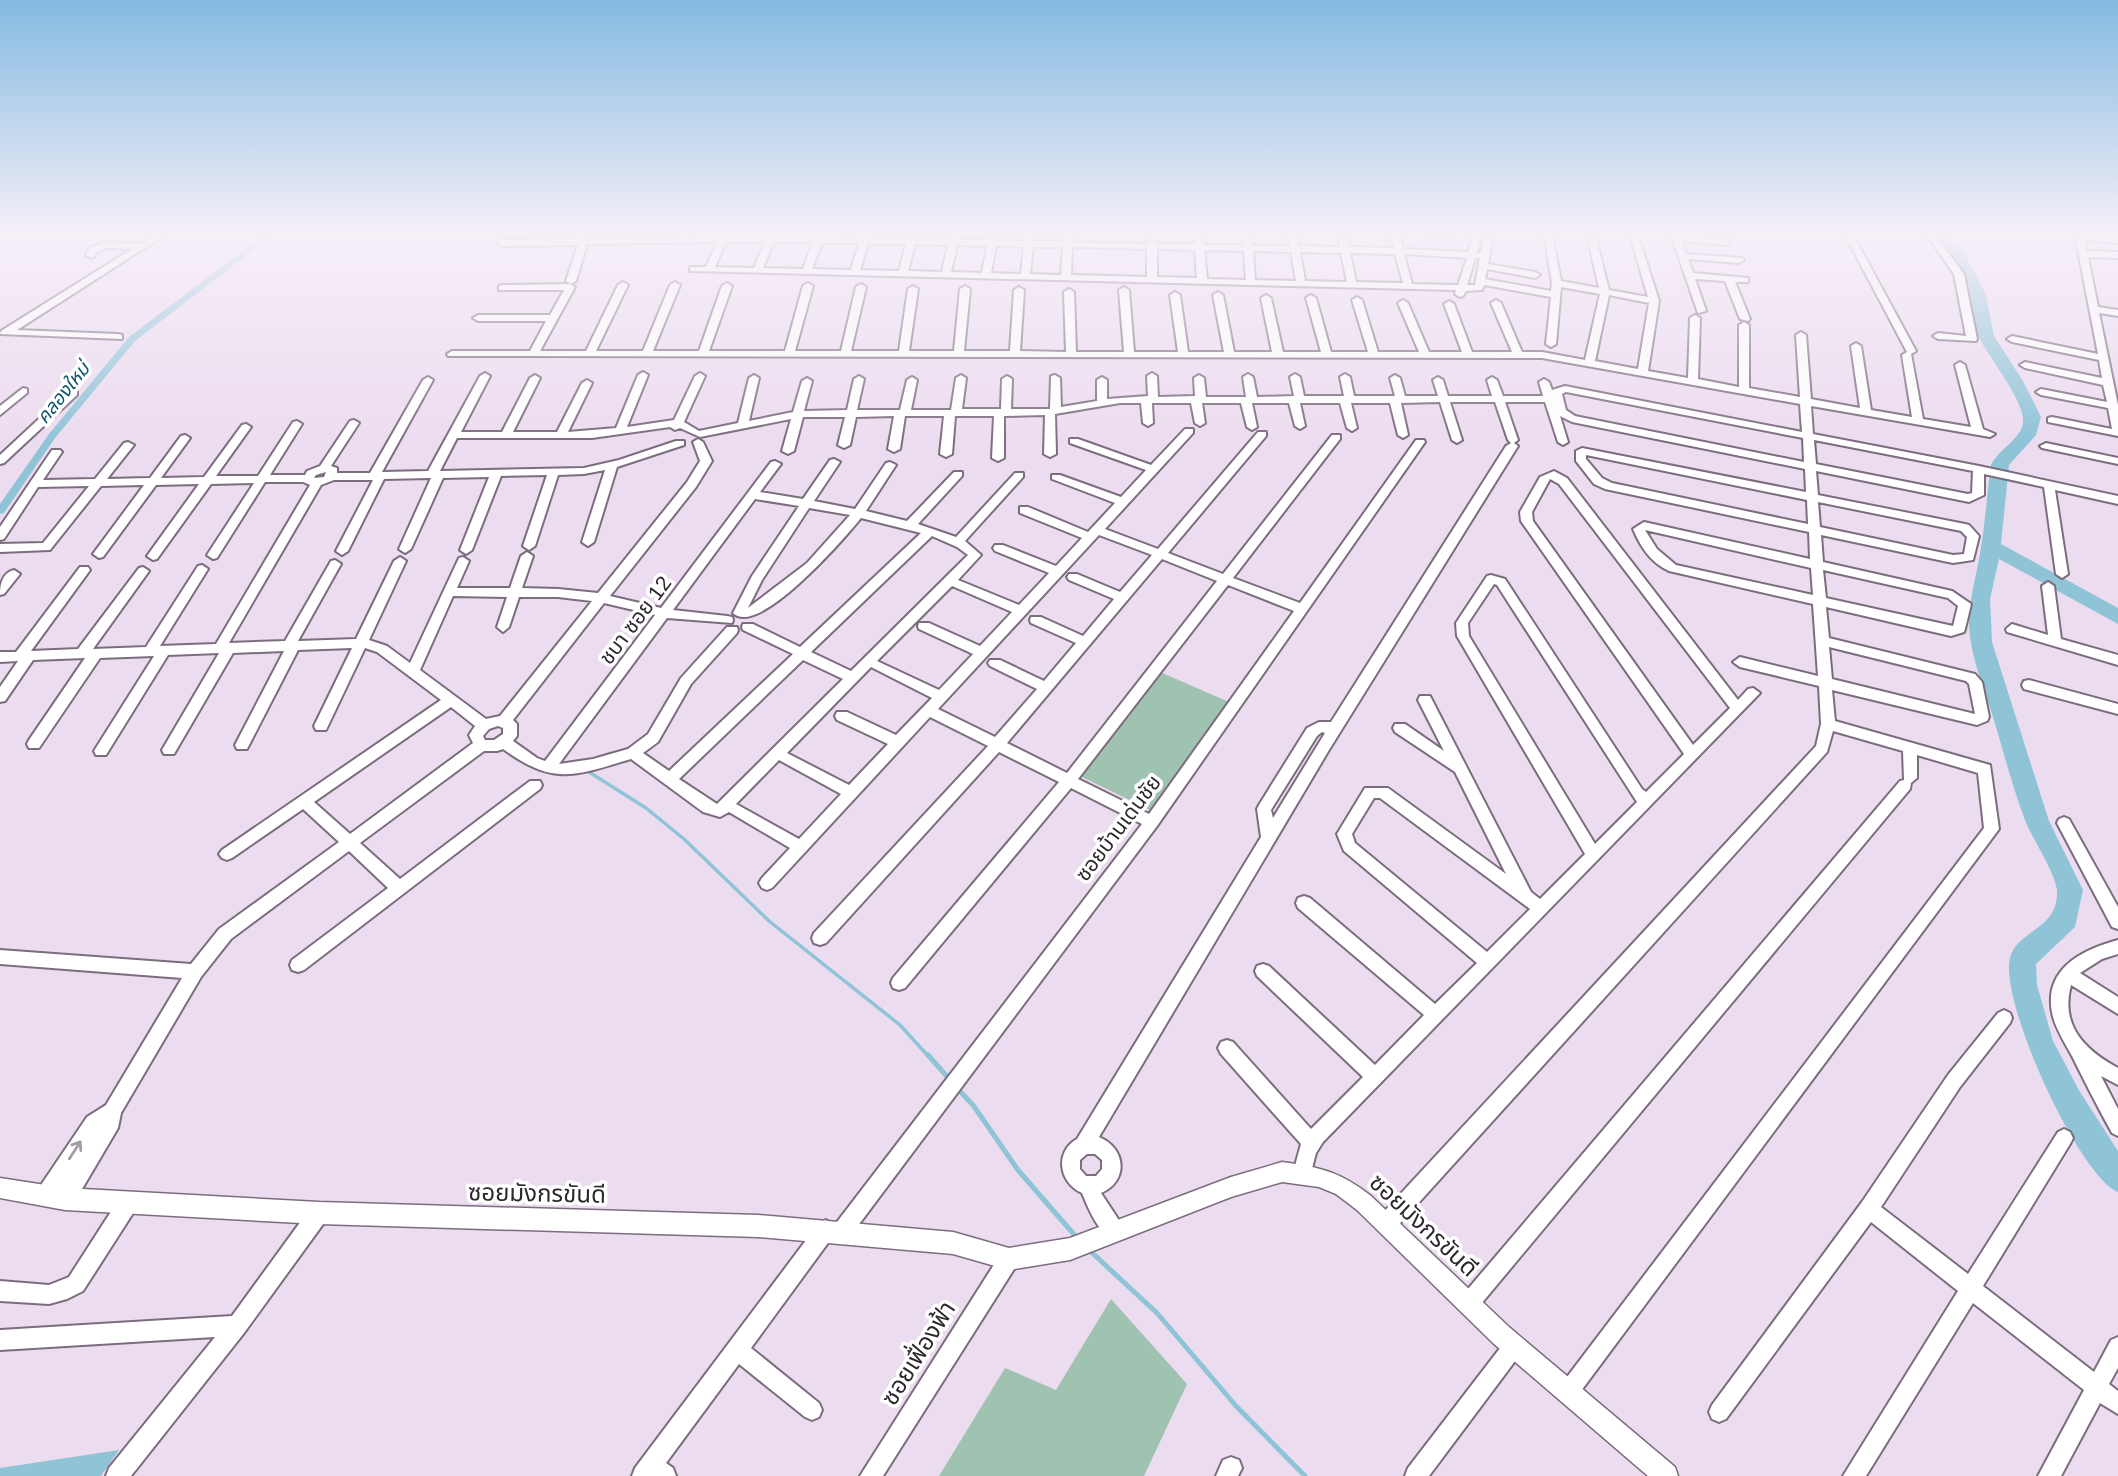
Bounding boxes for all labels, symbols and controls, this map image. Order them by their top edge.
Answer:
water label: คลองใหม่ [32,356,96,428]
street label: ชบา ซอย 12 [595,572,675,668]
street label: ซอยบ้านเด่นชัย [1071,771,1165,885]
one-way arrow [68,1141,83,1160]
street label: ซอยมังกรขันดี [1364,1168,1484,1282]
street label: ซอยมังกรขันดี [468,1178,606,1208]
street label: ซอยเฟื่องฟ้า [873,1295,960,1410]

